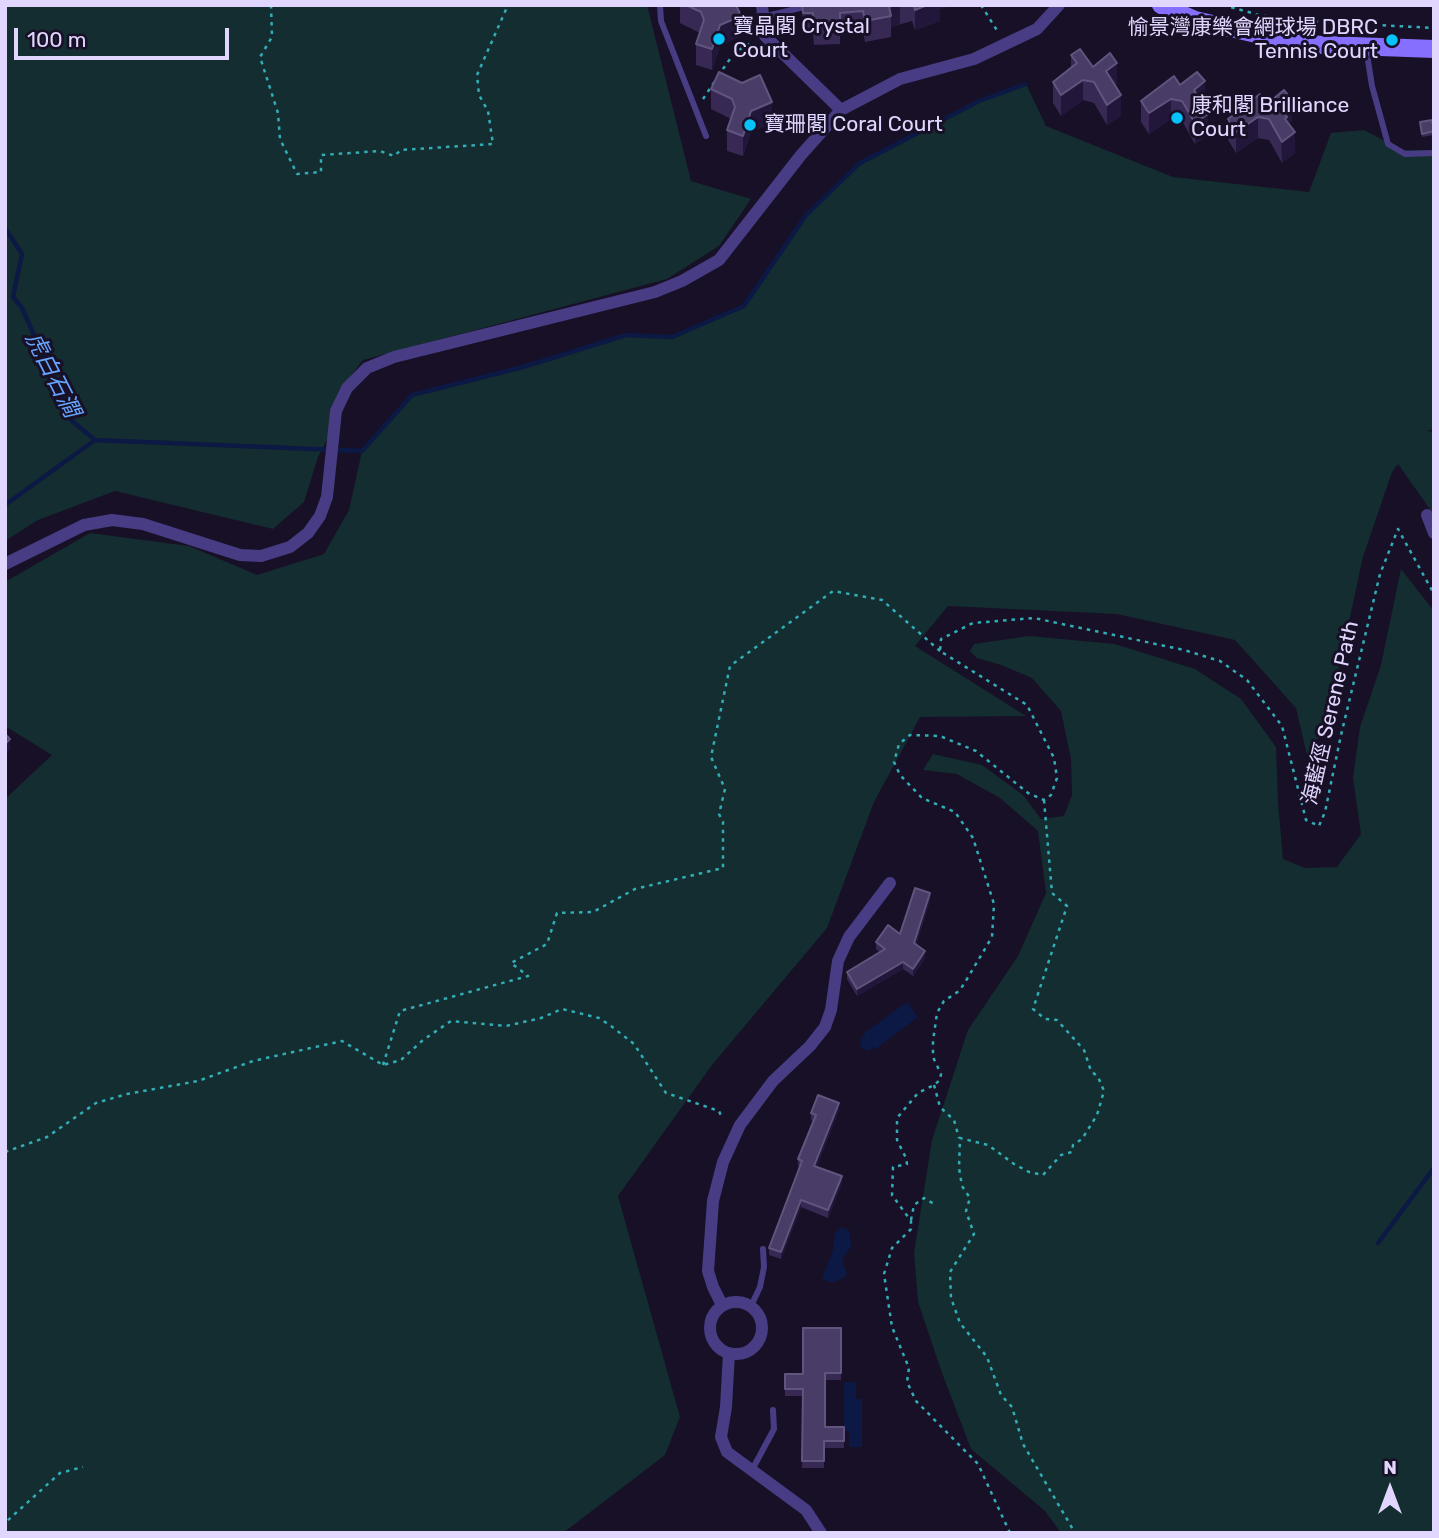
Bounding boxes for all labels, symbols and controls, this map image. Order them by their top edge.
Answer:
scale bar [18,14,233,58]
place label: 寶晶閣 Crystal Court [733,14,870,64]
place label: 愉景灣康樂會網球場 DBRC Tennis Court [1128,15,1378,65]
text: 100 m [27,27,86,52]
marker: 寶晶閣 Crystal Court [711,31,727,47]
marker: 愉景灣康樂會網球場 DBRC Tennis Court [1384,32,1400,48]
place label: 康和閣 Brilliance Court [1191,93,1349,143]
marker: 康和閣 Brilliance Court [1169,110,1185,126]
place label: 寶珊閣 Coral Court [764,112,943,138]
marker: 寶珊閣 Coral Court [742,117,758,133]
water label: 虎白石澗 [19,328,85,422]
street label: 海藍徑 Serene Path [1298,619,1364,807]
north arrow [1355,1454,1425,1524]
text: N [1383,1456,1397,1479]

